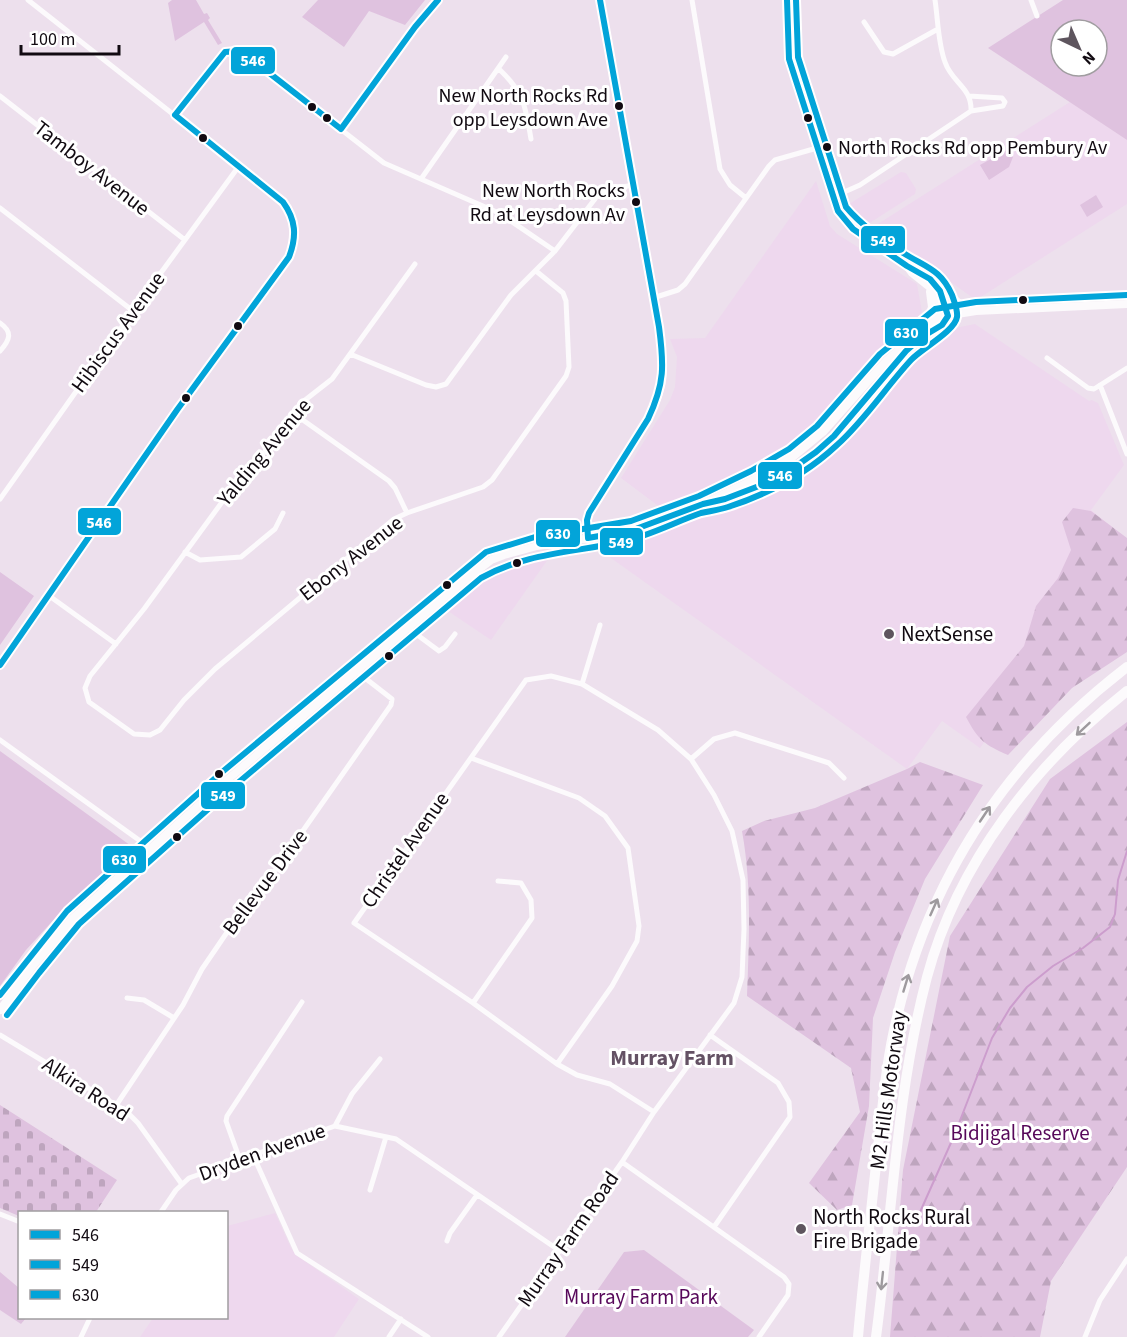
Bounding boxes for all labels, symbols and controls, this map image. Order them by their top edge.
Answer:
scale bar [21,18,118,56]
north arrow [1049,18,1109,78]
text: 100 m [30,27,75,52]
line badge: 546 [230,46,276,75]
text: N [1077,46,1100,70]
text: 546 [240,50,266,72]
place label: New North Rocks Rd opp Leysdown Ave [439,82,608,134]
marker: New North Rocks Rd opp Leysdown Ave [613,100,625,112]
unlabelled marker [306,101,318,113]
unlabelled marker [321,112,333,124]
unlabelled marker [802,112,814,124]
street label: Tamboy Avenue [28,113,156,223]
unlabelled marker [197,132,209,144]
place label: North Rocks Rd opp Pembury Av [838,134,1108,162]
marker: North Rocks Rd opp Pembury Av [821,141,833,153]
place label: New North Rocks Rd at Leysdown Av [470,177,626,229]
marker: New North Rocks Rd at Leysdown Av [630,196,642,208]
line badge: 549 [860,225,906,254]
text: 549 [870,230,896,252]
street label: Hibiscus Avenue [64,265,172,399]
unlabelled marker [1017,294,1029,306]
line badge: 630 [884,318,929,347]
unlabelled marker [232,320,244,332]
text: 630 [893,322,919,344]
unlabelled marker [180,392,192,404]
street label: Yalding Avenue [209,392,318,513]
line badge: 546 [757,461,803,490]
text: 546 [767,465,793,487]
line badge: 546 [77,507,122,536]
street label: Ebony Avenue [293,508,409,608]
text: 546 [86,512,112,534]
line badge: 630 [535,519,581,548]
text: 630 [545,523,571,545]
line badge: 549 [599,527,644,556]
text: 549 [608,532,634,554]
unlabelled marker [511,557,523,569]
unlabelled marker [441,579,453,591]
place label: NextSense [901,619,993,649]
marker: NextSense [882,627,896,641]
unlabelled marker [383,650,395,662]
one-way arrow [1075,722,1090,736]
unlabelled marker [213,768,225,780]
line badge: 549 [200,781,246,810]
text: 549 [210,785,236,807]
street label: Christel Avenue [354,786,456,914]
one-way arrow [980,806,992,823]
street label: Bellevue Drive [215,823,315,941]
unlabelled marker [171,831,183,843]
line badge: 630 [102,845,147,874]
text: 630 [111,849,137,871]
one-way arrow [929,898,940,916]
one-way arrow [901,974,912,993]
street label: M2 Hills Motorway [862,1009,914,1171]
district label: Murray Farm [610,1042,734,1074]
street label: Alkira Road [36,1049,136,1129]
street label: Dryden Avenue [194,1115,330,1189]
park label: Bidjigal Reserve [950,1118,1090,1148]
street label: Murray Farm Road [510,1165,626,1313]
place label: North Rocks Rural Fire Brigade [813,1202,970,1256]
legend [18,1211,228,1319]
marker: North Rocks Rural Fire Brigade [794,1222,808,1236]
text: 546 [72,1223,99,1248]
text: 549 [72,1253,99,1278]
one-way arrow [876,1270,887,1290]
park label: Murray Farm Park [564,1282,718,1312]
text: 630 [72,1283,99,1308]

